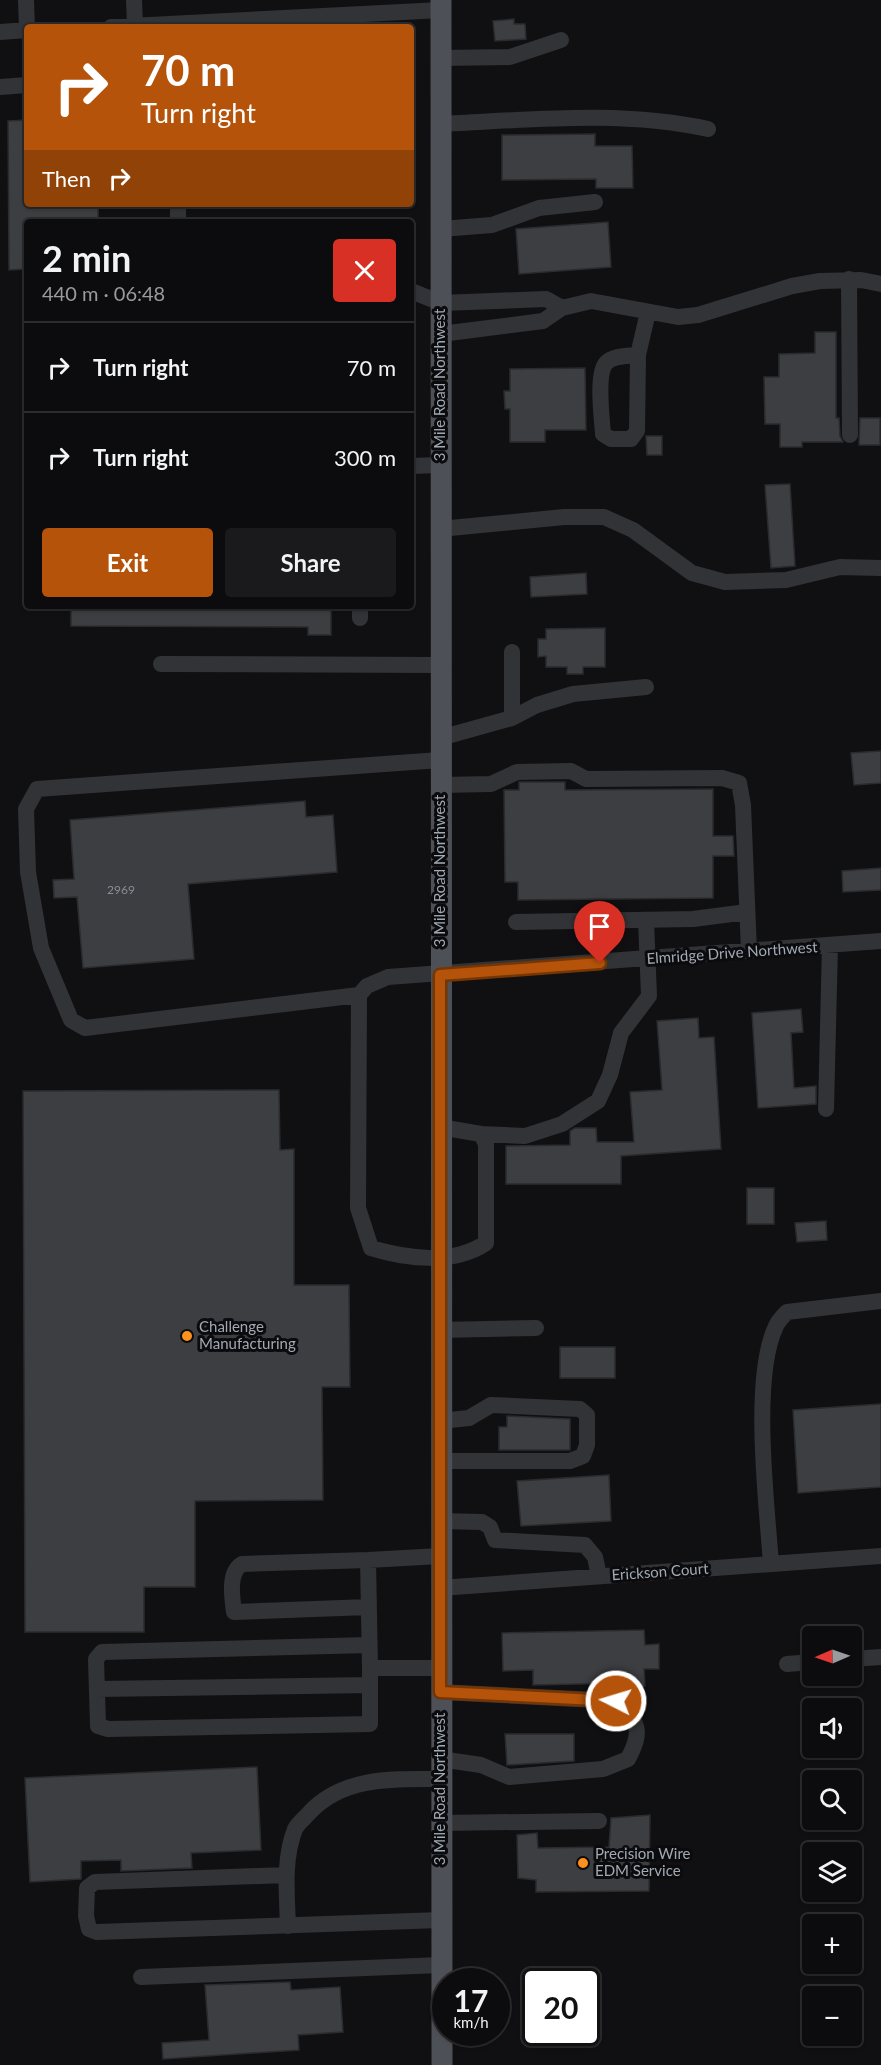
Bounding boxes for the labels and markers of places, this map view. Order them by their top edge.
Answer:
pin [574,901,625,963]
place label: Challenge Manufacturing [199,1317,296,1352]
marker: Challenge Manufacturing [180,1329,194,1343]
place label: Precision Wire EDM Service [595,1844,691,1879]
marker: Precision Wire EDM Service [576,1856,590,1870]

